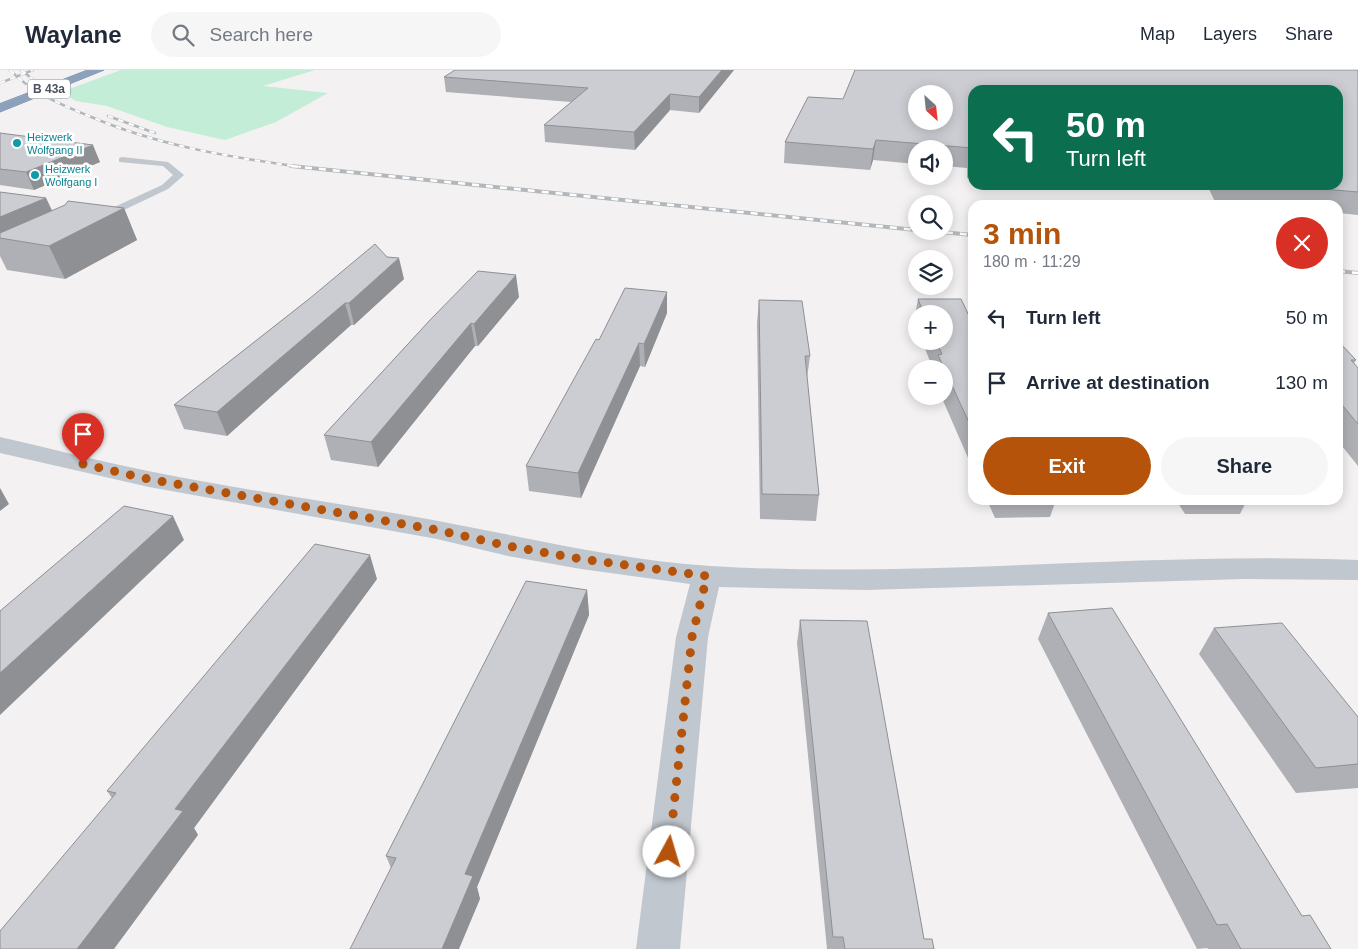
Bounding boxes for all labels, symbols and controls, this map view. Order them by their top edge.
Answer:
search box [151,12,501,57]
text: Waylane [25,21,121,48]
icon: search [169,21,197,49]
text: Search here [209,24,313,45]
text: Map [1140,24,1175,44]
text: Layers [1203,24,1257,44]
text: Share [1285,24,1333,44]
road number: B 43a [28,80,70,98]
north arrow [908,85,952,130]
map controls [908,85,953,405]
icon: left [983,105,1048,170]
text: 50 m [1066,105,1146,144]
place label: Heizwerk Wolfgang II [27,131,82,156]
marker: Heizwerk Wolfgang II [11,137,23,149]
button: sound [908,140,953,185]
text: Turn left [1066,146,1146,171]
place label: Heizwerk Wolfgang I [45,163,97,188]
marker: Heizwerk Wolfgang I [29,169,41,181]
button: search [908,195,953,240]
text: 3 min [983,217,1061,250]
button: close [1276,217,1328,269]
button: layers [908,250,953,295]
text: 180 m · 11:29 [983,253,1081,270]
icon: left [983,304,1011,332]
button: + [908,305,953,350]
text: Turn left [1026,307,1101,328]
text: 50 m [1286,307,1328,328]
button: − [908,360,953,405]
icon: arrive [983,369,1011,397]
text: Arrive at destination [1026,372,1210,393]
text: 130 m [1275,372,1328,393]
pin [62,413,104,464]
icon: arrive [69,420,97,448]
button: Exit [983,437,1151,495]
button: Share [1161,437,1328,495]
position arrow [642,825,694,877]

